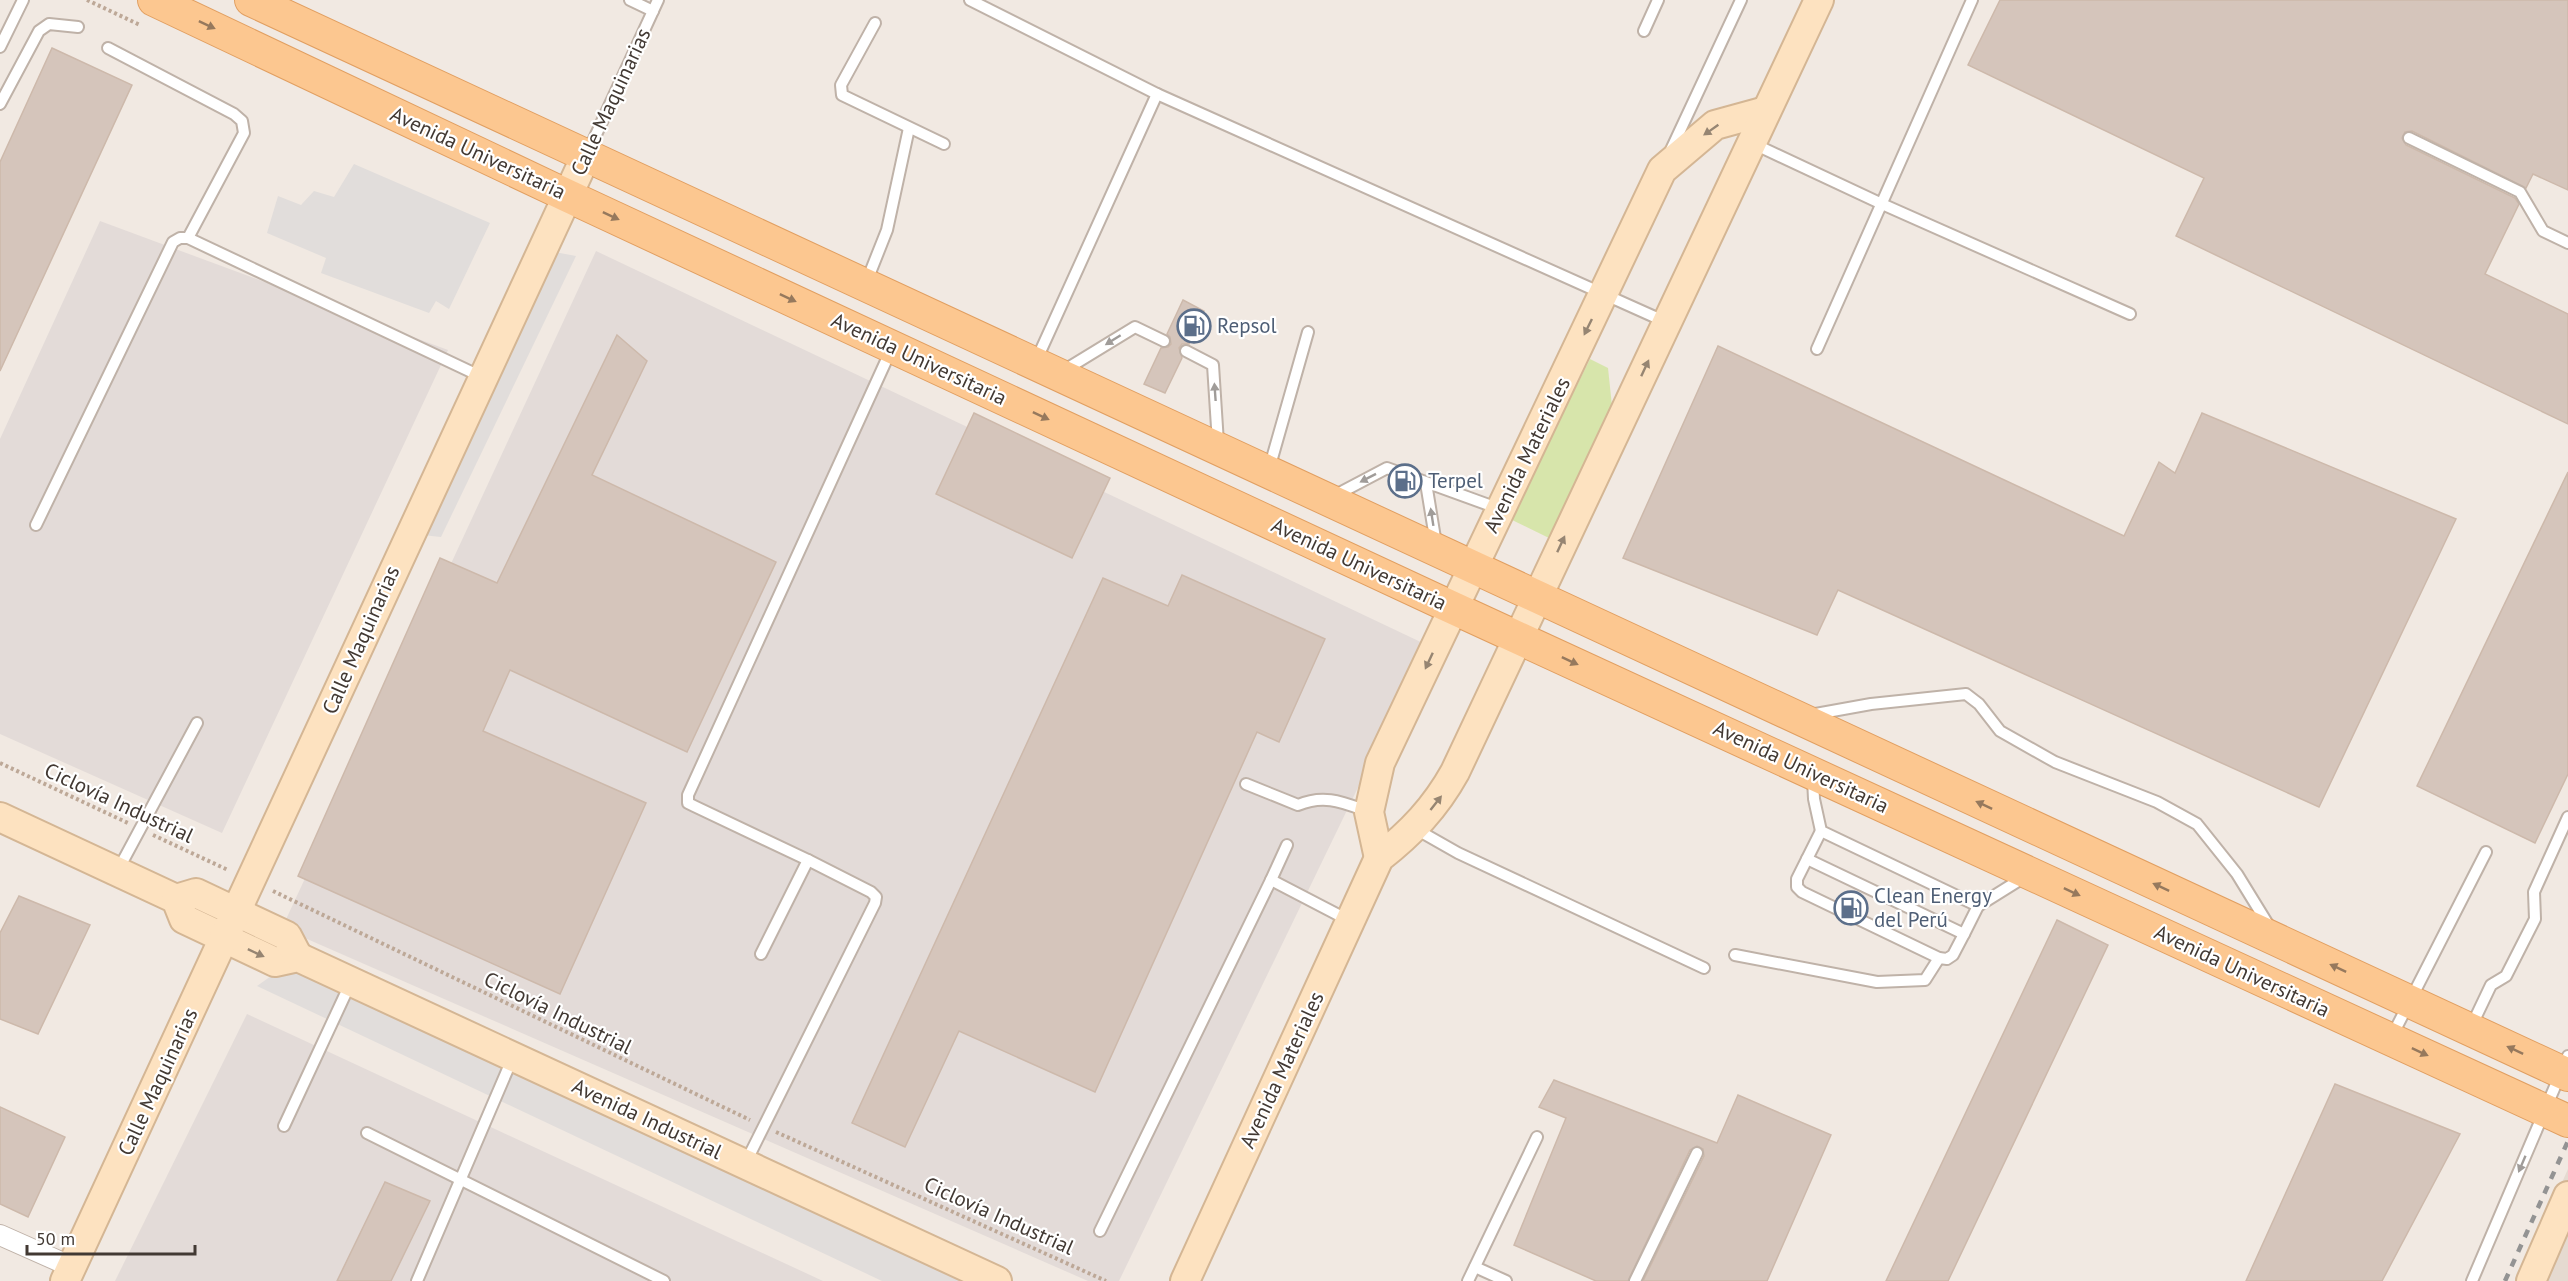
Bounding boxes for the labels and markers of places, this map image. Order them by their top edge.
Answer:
fuel station icon: Repsol [1176,308,1212,344]
place label: Repsol [1217,312,1277,339]
fuel station icon: Terpel [1387,463,1423,499]
place label: Terpel [1428,467,1483,494]
place label: Clean Energy del Perú [1874,882,1992,933]
fuel station icon: Clean Energy del Perú [1833,890,1869,926]

